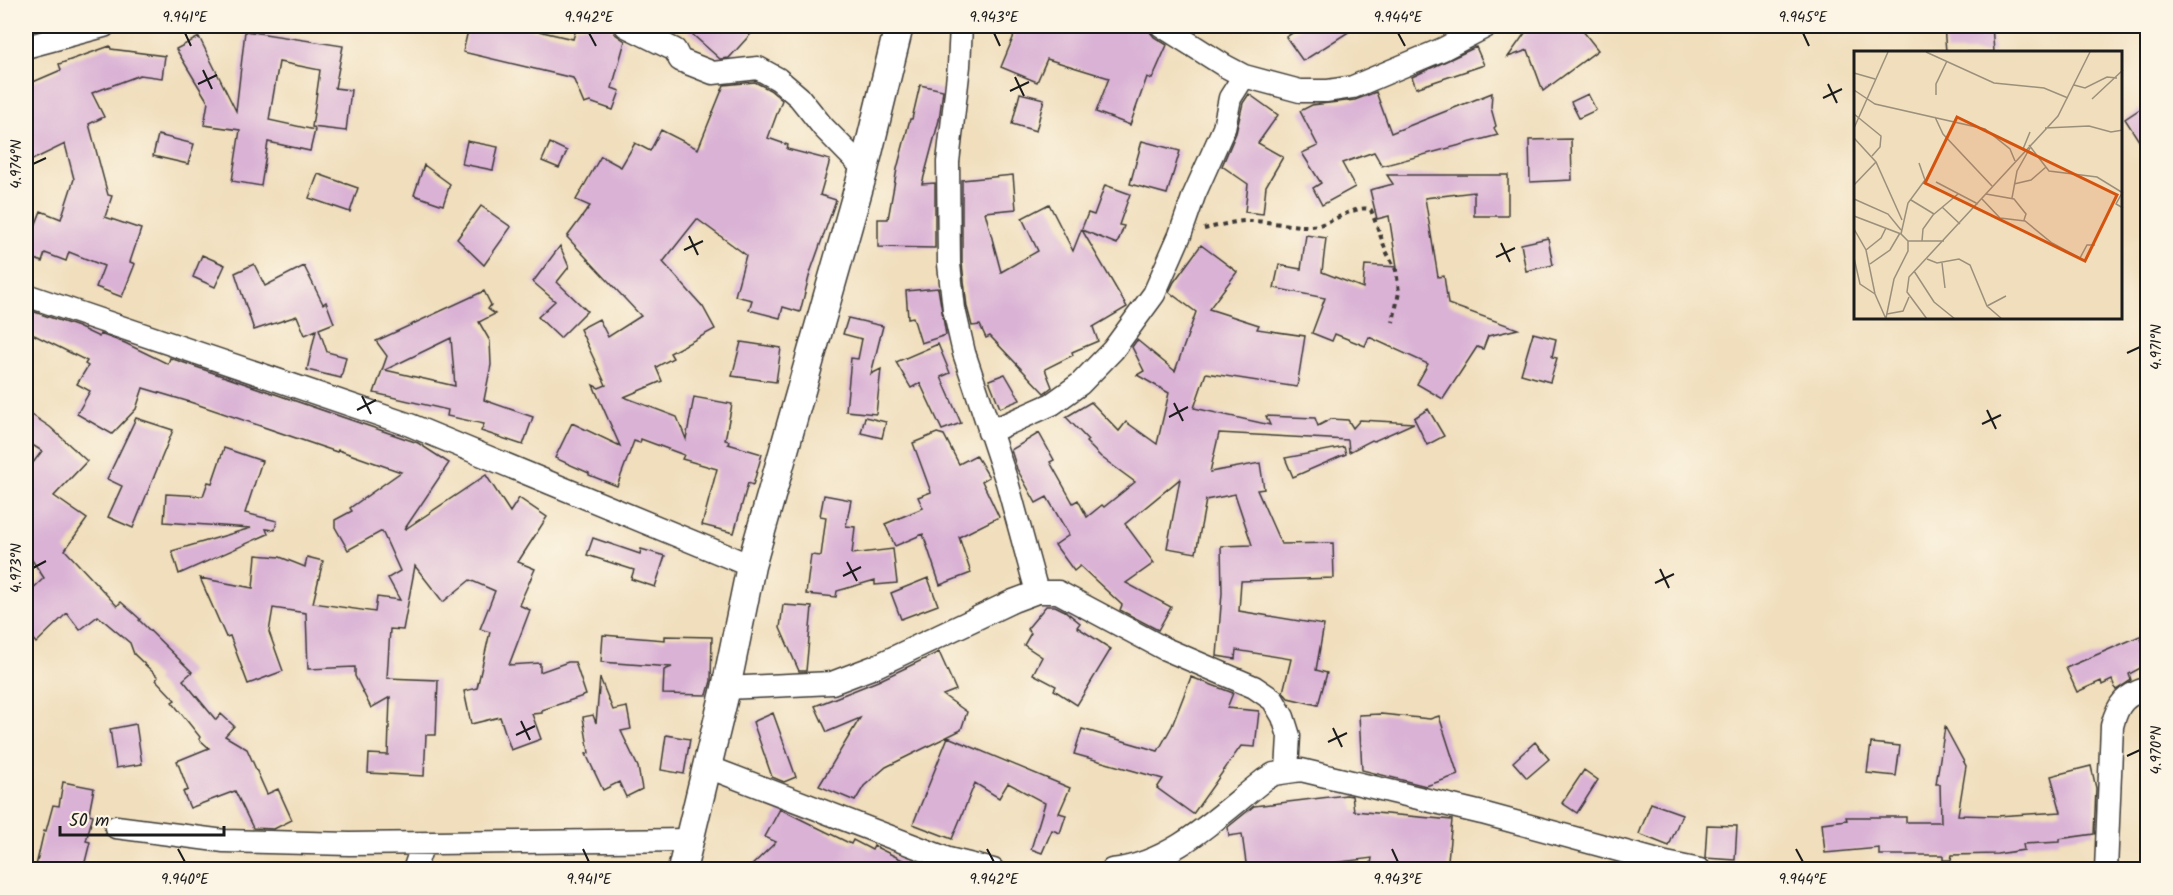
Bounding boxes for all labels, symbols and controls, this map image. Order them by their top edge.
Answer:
text: 9.941°E [162,6,209,30]
text: 9.942°E [564,6,615,30]
text: 9.943°E [970,6,1020,30]
text: 9.944°E [1374,6,1424,30]
text: 9.945°E [1779,6,1828,30]
inset map [1854,51,2122,320]
text: 4.974°N [5,139,29,189]
text: 4.971°N [2145,324,2169,370]
text: 4.973°N [5,543,29,593]
text: 4.970°N [2145,726,2169,774]
scale bar [60,799,224,837]
text: 50 m [69,807,109,836]
text: 9.940°E [161,868,210,892]
text: 9.941°E [566,868,613,892]
text: 9.942°E [969,868,1020,892]
text: 9.943°E [1374,868,1424,892]
text: 9.944°E [1779,868,1829,892]

